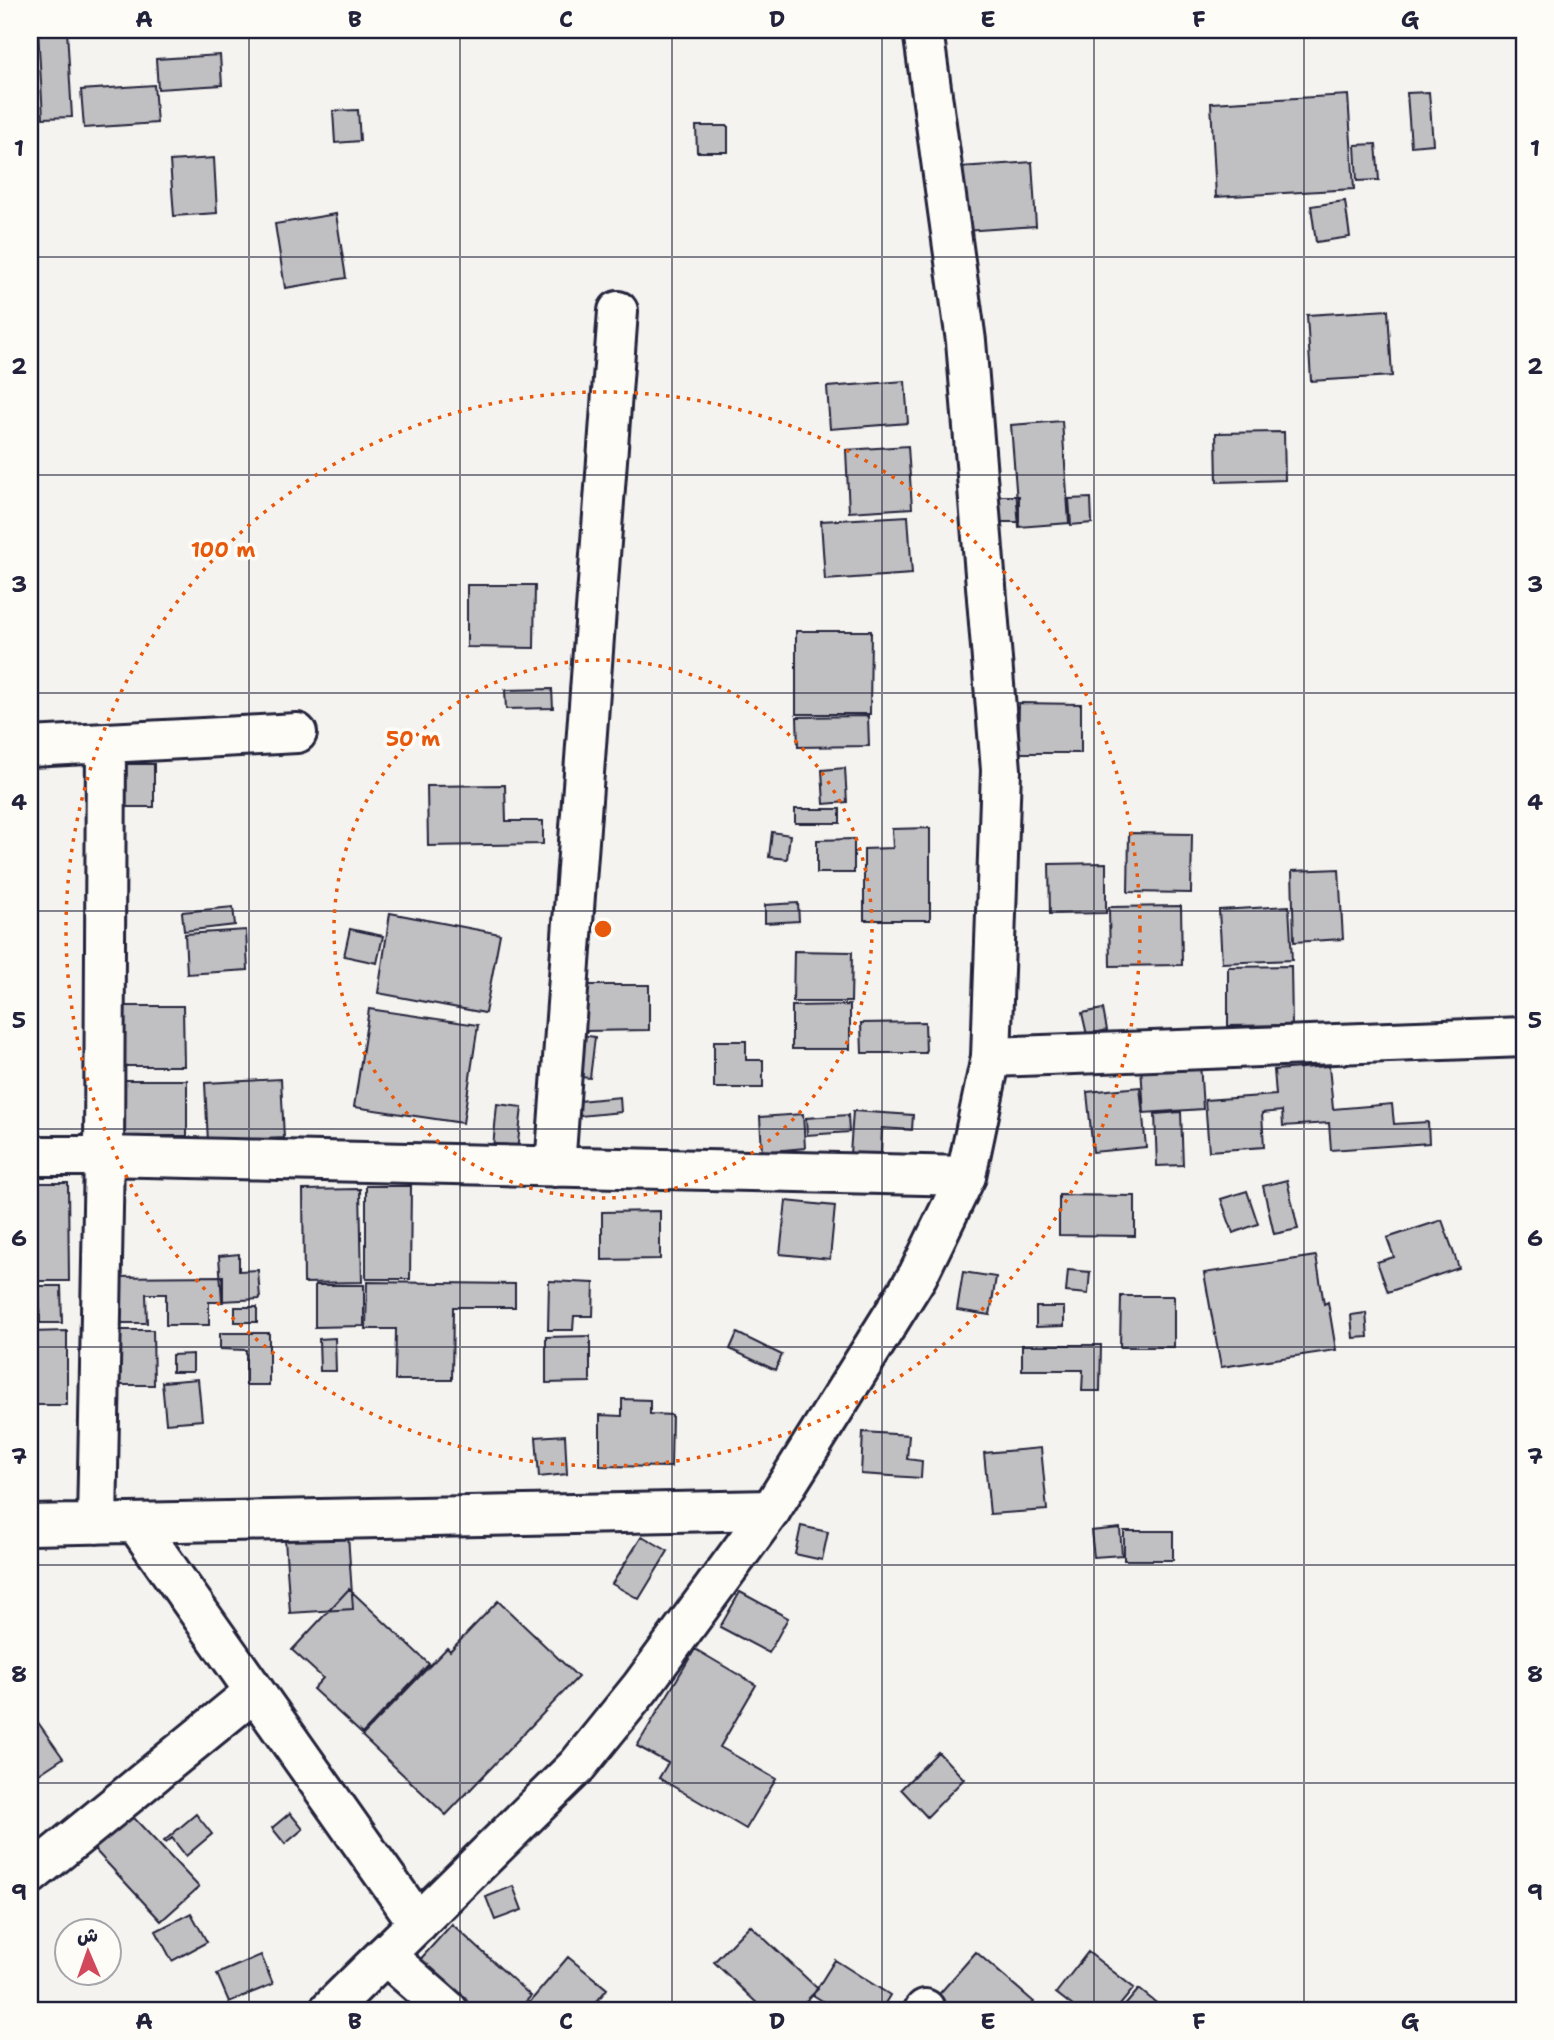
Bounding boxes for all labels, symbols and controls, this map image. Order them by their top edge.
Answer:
text: A [135,4,153,34]
text: B [348,4,362,34]
text: C [559,4,573,34]
text: D [769,4,785,34]
text: E [980,4,996,34]
text: F [1192,4,1206,34]
text: G [1401,4,1420,34]
text: 1 [14,133,24,163]
text: 1 [1530,133,1540,163]
text: 2 [11,351,27,381]
text: 2 [1527,351,1543,381]
text: 100 m [191,536,255,564]
text: 3 [11,569,27,599]
text: 3 [1527,569,1543,599]
text: 50 m [386,725,440,753]
text: 4 [11,787,27,817]
text: 4 [1527,787,1543,817]
centre of rings [591,917,615,941]
text: 5 [12,1005,26,1035]
text: 5 [1528,1005,1542,1035]
text: 6 [11,1223,27,1253]
text: 6 [1527,1223,1543,1253]
text: 7 [11,1441,27,1471]
text: 7 [1527,1441,1543,1471]
text: 8 [11,1659,27,1689]
text: 8 [1527,1659,1543,1689]
text: 9 [11,1877,27,1907]
text: 9 [1527,1877,1543,1907]
north arrow [52,1918,122,1988]
text: ش [77,1923,98,1948]
text: A [135,2006,153,2036]
text: B [348,2006,362,2036]
text: C [559,2006,573,2036]
text: D [769,2006,785,2036]
text: E [980,2006,996,2036]
text: F [1192,2006,1206,2036]
text: G [1401,2006,1420,2036]

